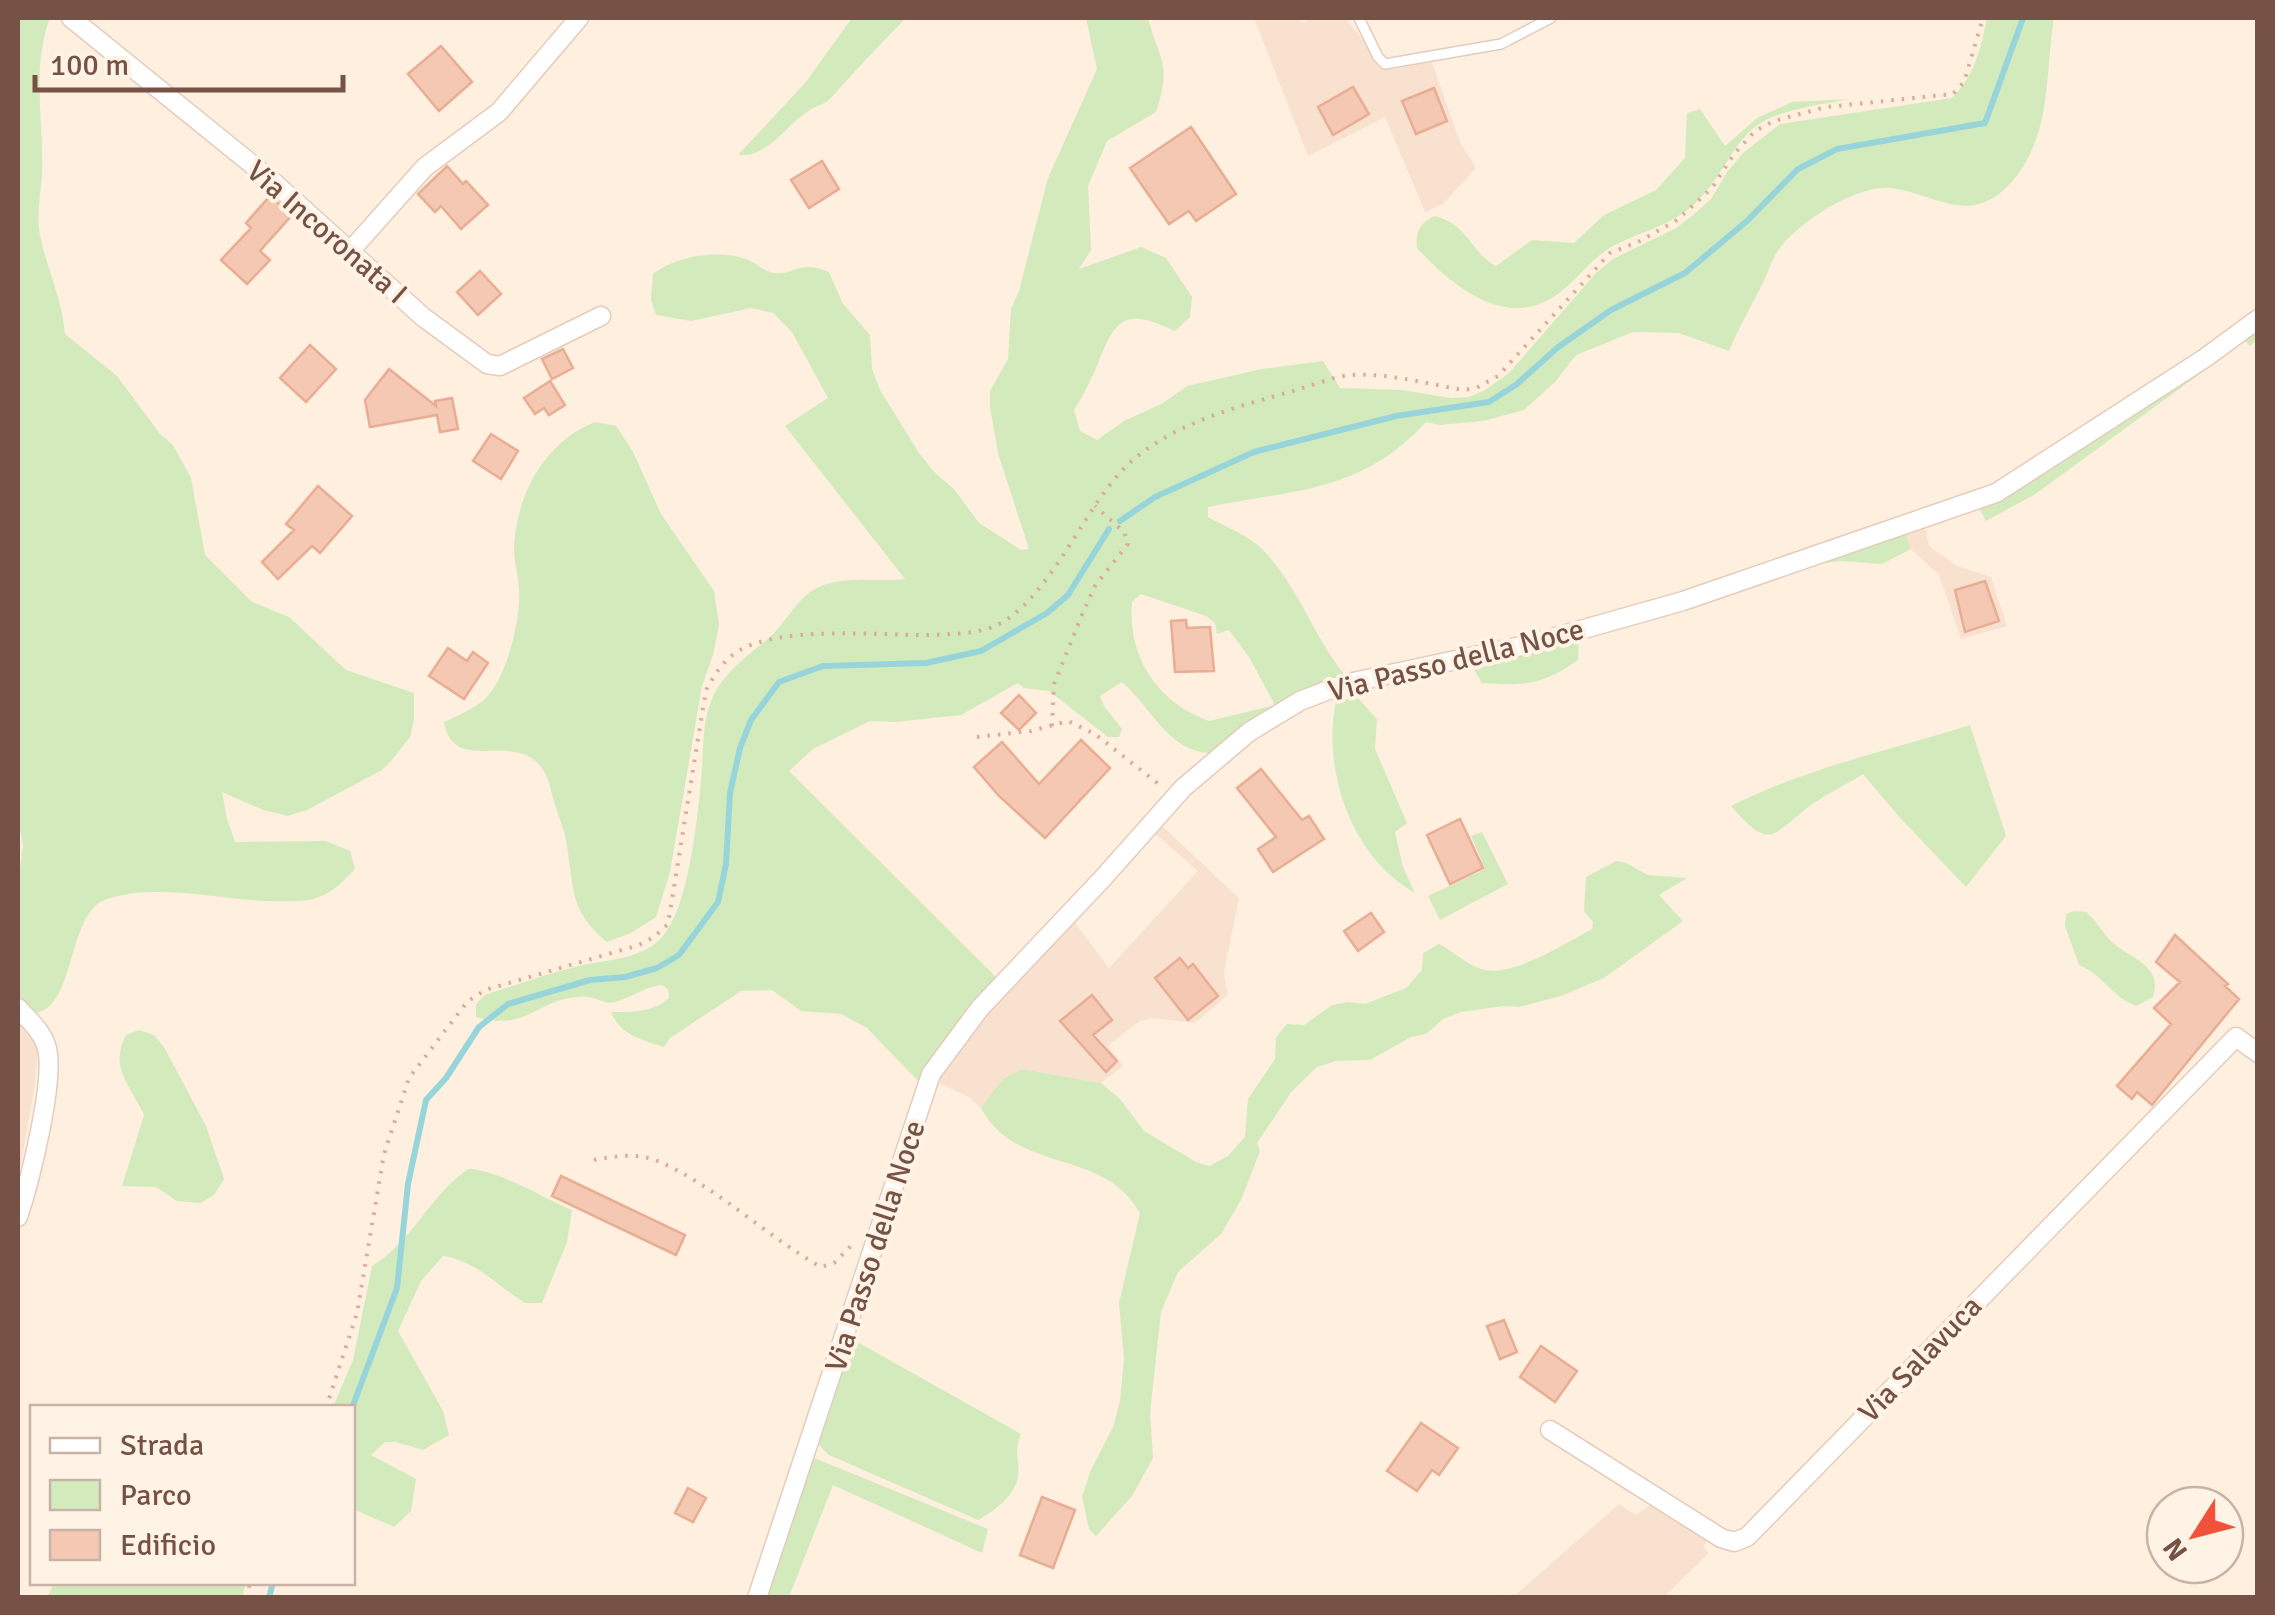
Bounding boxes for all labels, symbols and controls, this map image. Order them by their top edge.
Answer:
scale bar [35,30,342,92]
text: 100 m [50,47,129,84]
street label: Via Incoronata I [239,153,414,312]
street label: Via Passo della Noce [1324,611,1588,710]
street label: Via Passo della Noce [817,1116,934,1377]
street label: Via Salavuca [1851,1288,1990,1430]
legend [30,1405,355,1585]
text: Strada [120,1427,204,1464]
text: Parco [120,1477,192,1514]
north arrow [2145,1485,2245,1585]
text: Edificio [120,1527,216,1564]
text: N [2156,1531,2195,1567]

